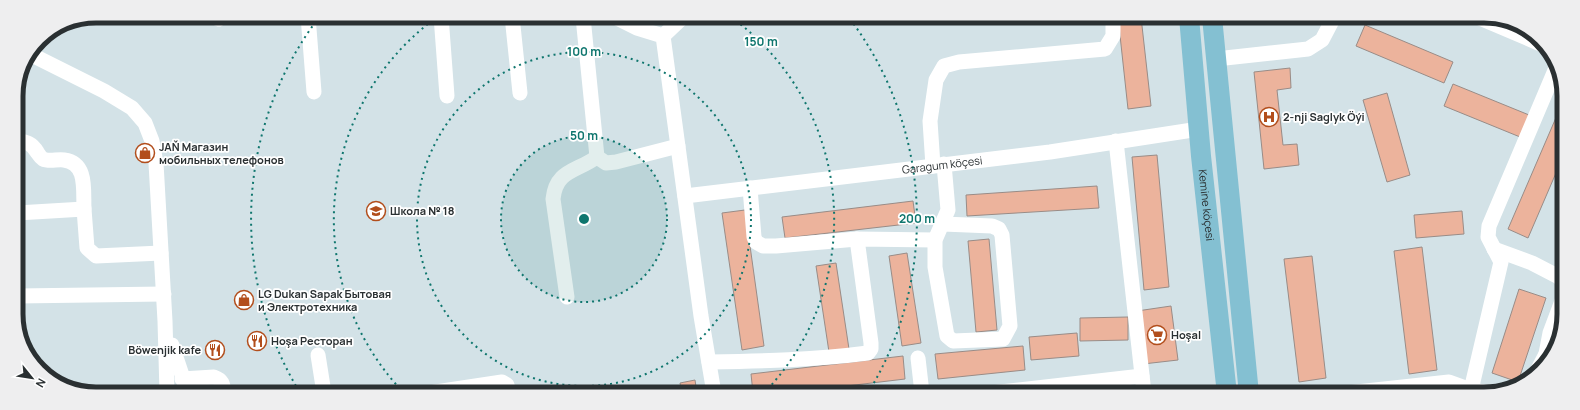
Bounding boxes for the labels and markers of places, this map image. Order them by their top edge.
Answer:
hospital icon: 2-nji Saglyk Öýi [1258,106,1280,128]
place label: 2-nji Saglyk Öýi [1283,109,1365,124]
place label: JAŇ Магазин мобильных телефонов [159,139,284,167]
shop icon: JAŇ Магазин мобильных телефонов [134,142,156,164]
school or university icon: Школа № 18 [365,200,387,222]
place label: Школа № 18 [390,203,455,218]
centre of rings [577,212,591,226]
place label: LG Dukan Sapak Бытовая и Электротехника [258,286,391,314]
shop icon: LG Dukan Sapak Бытовая и Электротехника [233,289,255,311]
supermarket icon: Hoşal [1146,324,1168,346]
place label: Hoşal [1171,327,1201,342]
restaurant icon: Hoşa Ресторан [246,330,268,352]
place label: Hoşa Ресторан [271,333,353,348]
restaurant icon: Böwenjik kafe [204,339,226,361]
place label: Böwenjik kafe [128,342,201,357]

